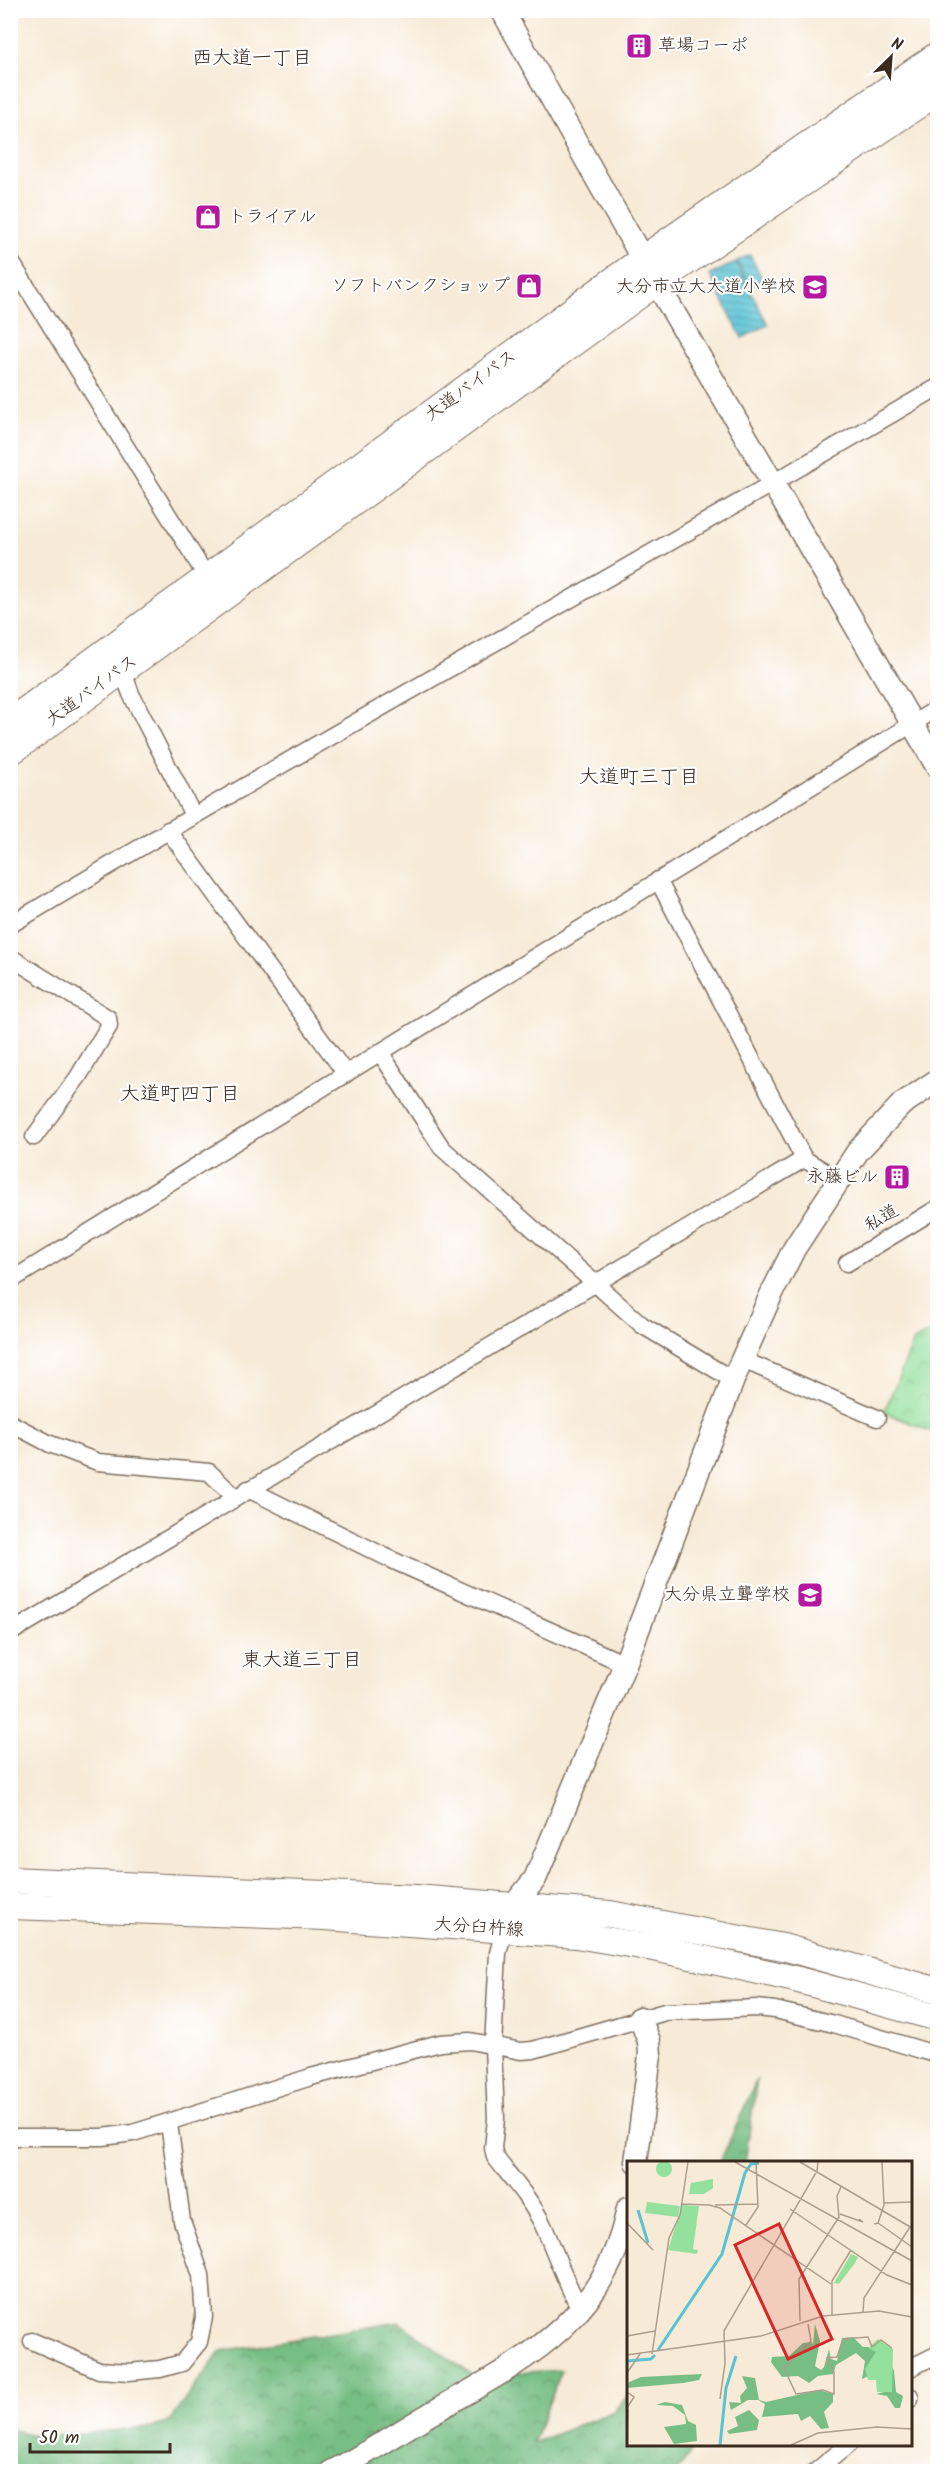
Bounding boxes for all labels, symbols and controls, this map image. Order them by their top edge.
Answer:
north arrow [861,27,921,87]
building icon: 草場コーポ [624,31,654,61]
text: N [887,31,907,58]
place label: 草場コーポ [658,32,748,61]
district label: 西大道一丁目 [192,43,312,75]
shop icon: トライアル [193,202,223,232]
place label: トライアル [228,203,316,232]
shop icon: ソフトバンクショップ [514,271,544,301]
place label: ソフトバンクショップ [331,272,510,301]
school or university icon: 大分市立大大道小学校 [800,272,830,302]
place label: 大分市立大大道小学校 [616,273,796,302]
street label: 大道バイパス [419,343,523,429]
street label: 大道バイパス [40,648,144,734]
district label: 大道町三丁目 [579,762,699,794]
district label: 大道町四丁目 [120,1079,240,1111]
building icon: 永藤ビル [882,1162,912,1192]
place label: 永藤ビル [806,1163,878,1192]
street label: 私道 [859,1197,905,1241]
school or university icon: 大分県立聾学校 [795,1580,825,1610]
place label: 大分県立聾学校 [664,1581,790,1610]
district label: 東大道三丁目 [242,1645,362,1677]
street label: 大分臼杵線 [433,1910,525,1946]
inset map [627,2161,912,2446]
scale bar [30,2416,170,2454]
text: 50 m [39,2424,79,2453]

